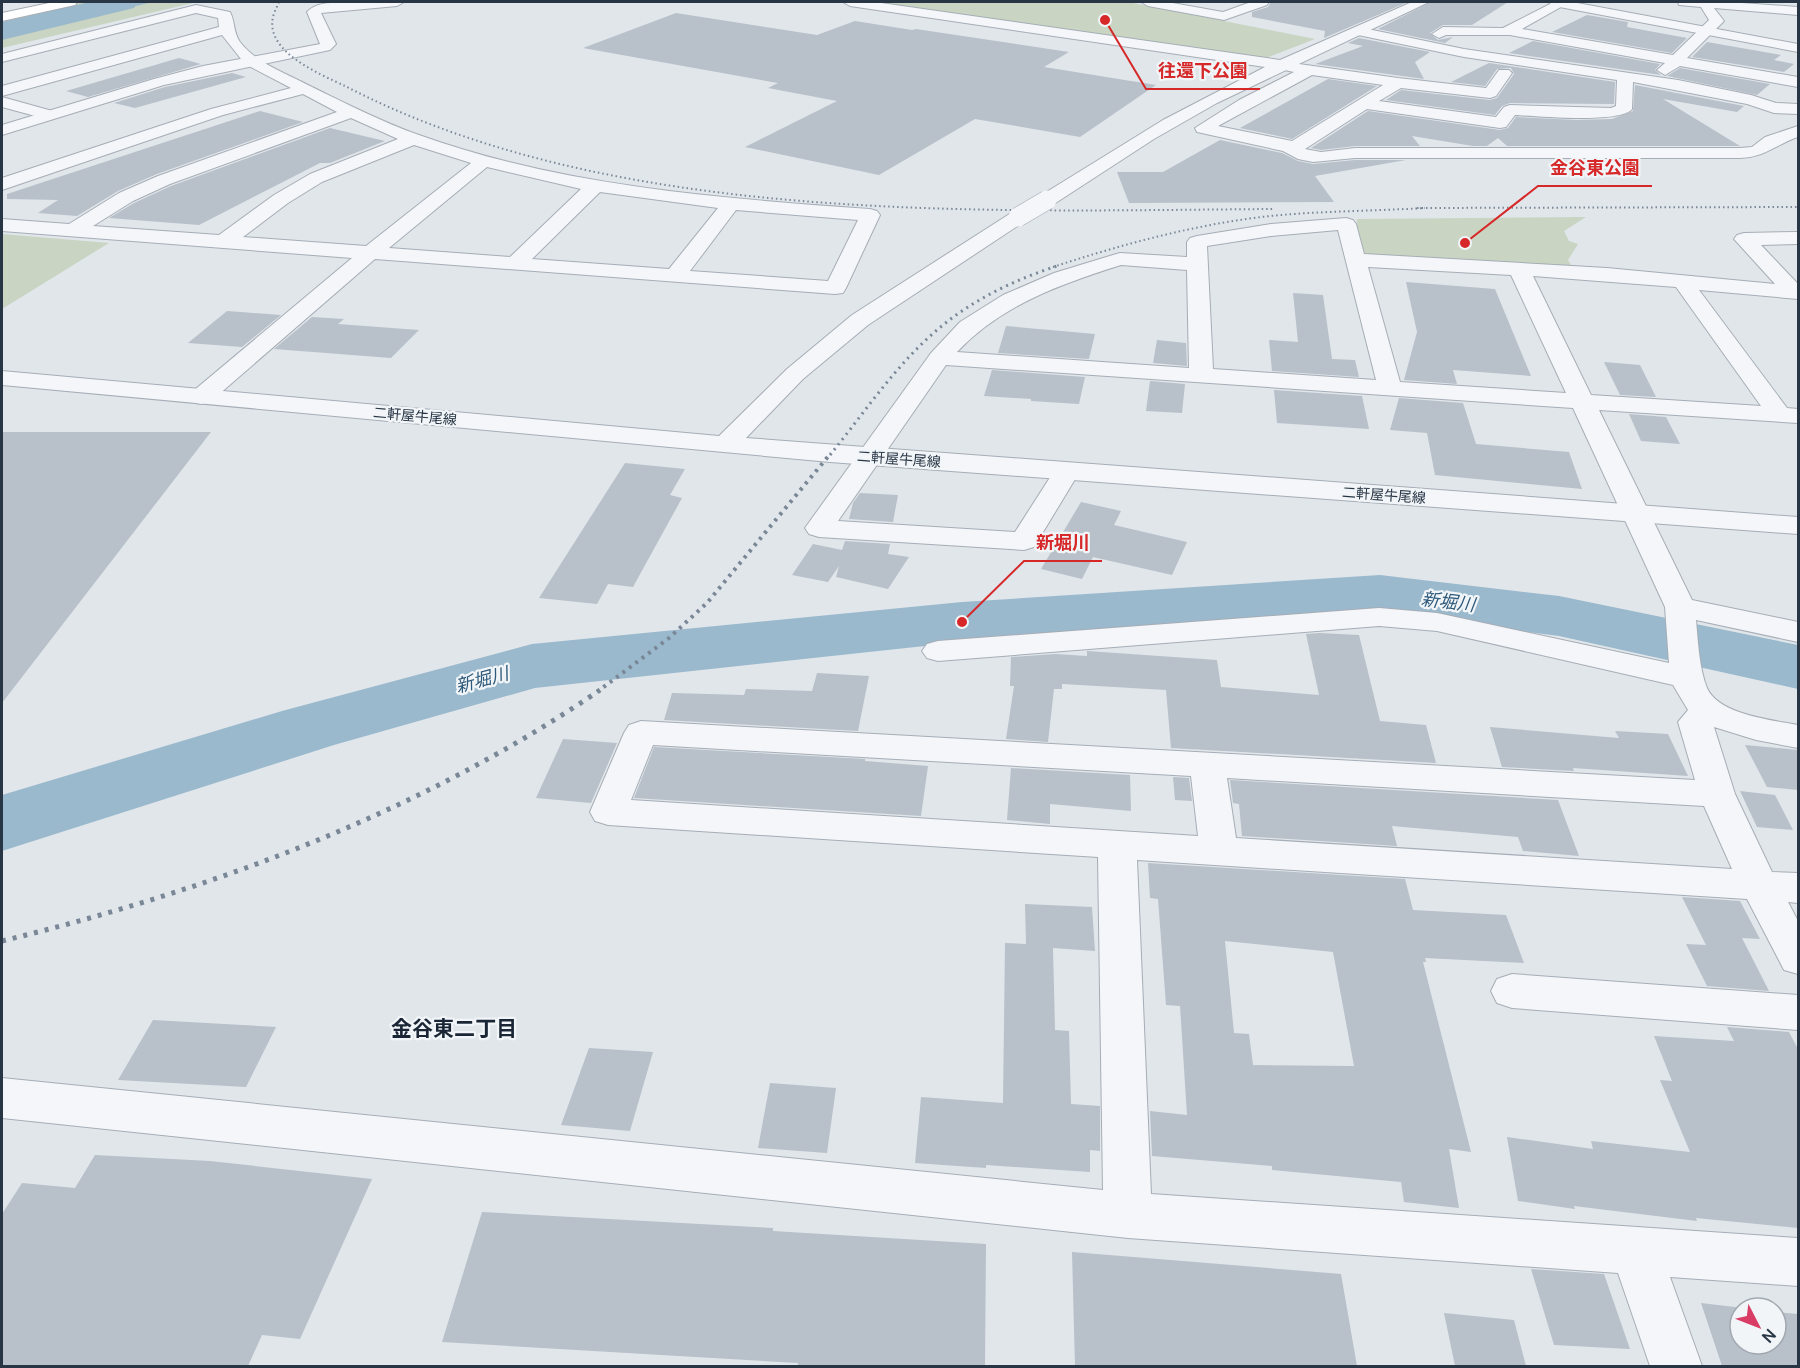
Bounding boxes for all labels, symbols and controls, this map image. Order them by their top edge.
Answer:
callout: 往還下公園 [1146,53,1260,89]
text: 往還下公園 [1158,58,1248,82]
callout: 金谷東公園 [1538,150,1652,186]
text: 金谷東公園 [1550,155,1640,179]
street label: 二軒屋牛尾線 [372,402,458,429]
street label: 二軒屋牛尾線 [856,446,942,471]
street label: 二軒屋牛尾線 [1341,482,1427,507]
callout: 新堀川 [1024,525,1102,561]
text: 新堀川 [1036,530,1090,554]
water label: 新堀川 [1420,586,1478,616]
water label: 新堀川 [453,660,513,698]
district label: 金谷東二丁目 [391,1014,517,1042]
north arrow [1728,1296,1788,1356]
text: N [1757,1324,1781,1348]

